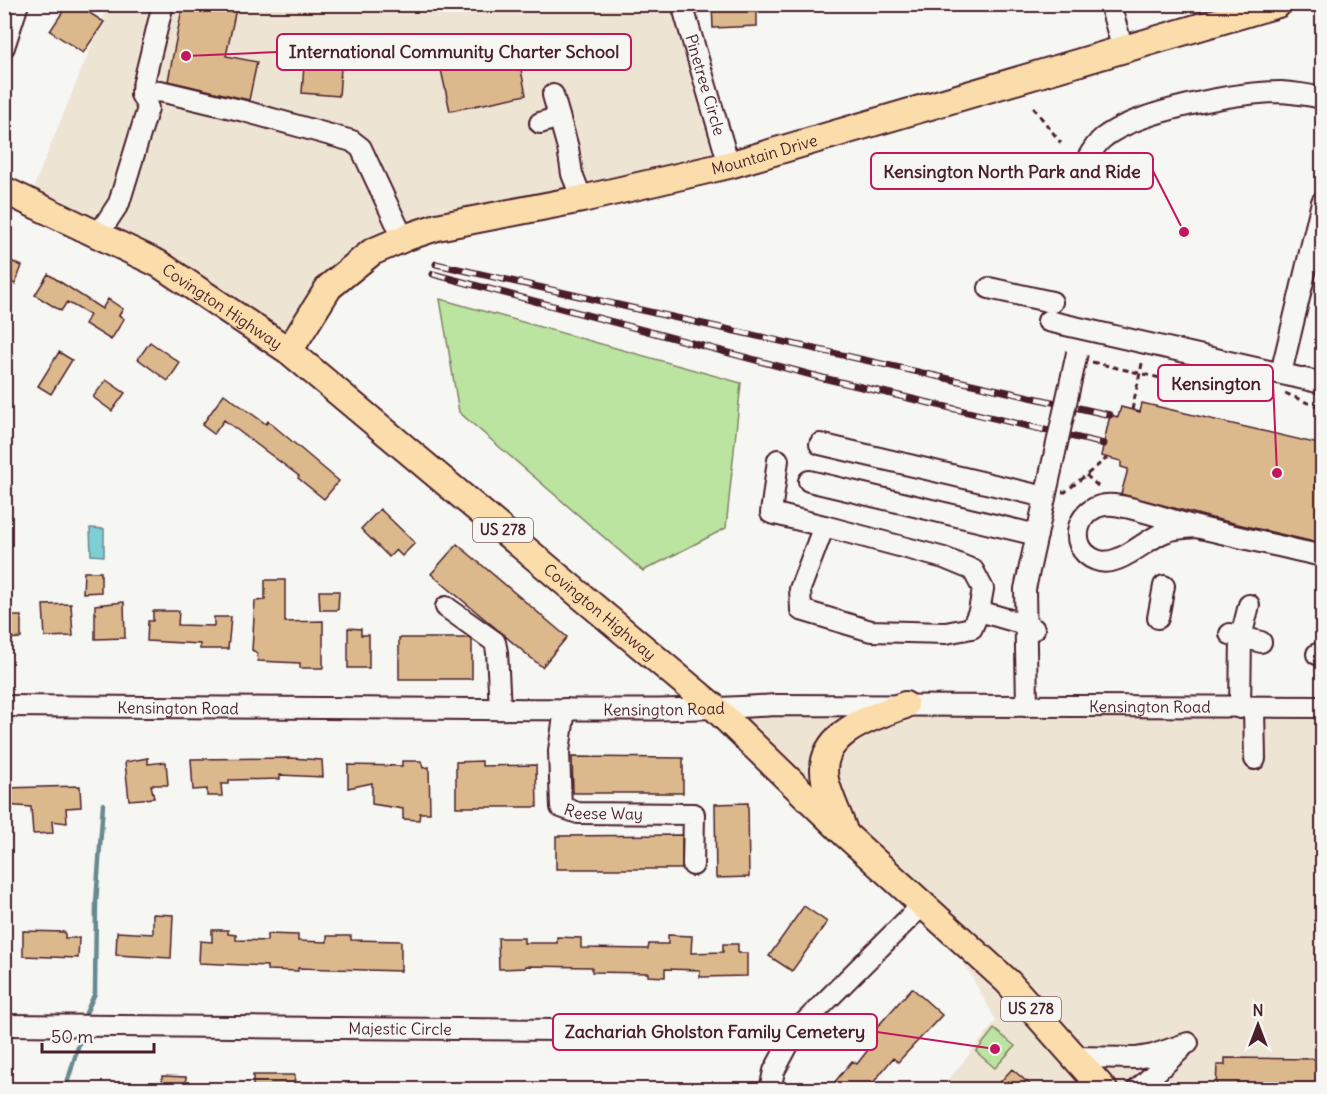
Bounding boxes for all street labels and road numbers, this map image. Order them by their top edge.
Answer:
street label: Pinetree Circle [681,32,730,138]
street label: Mountain Drive [709,130,820,179]
street label: Covington Highway [158,259,286,354]
road number: US 278 [473,518,533,542]
street label: Covington Highway [540,559,660,664]
street label: Kensington Road [1089,696,1211,717]
street label: Kensington Road [117,697,239,718]
street label: Kensington Road [603,698,725,720]
street label: Reese Way [561,799,643,824]
road number: US 278 [1001,997,1061,1021]
street label: Majestic Circle [348,1018,452,1039]

